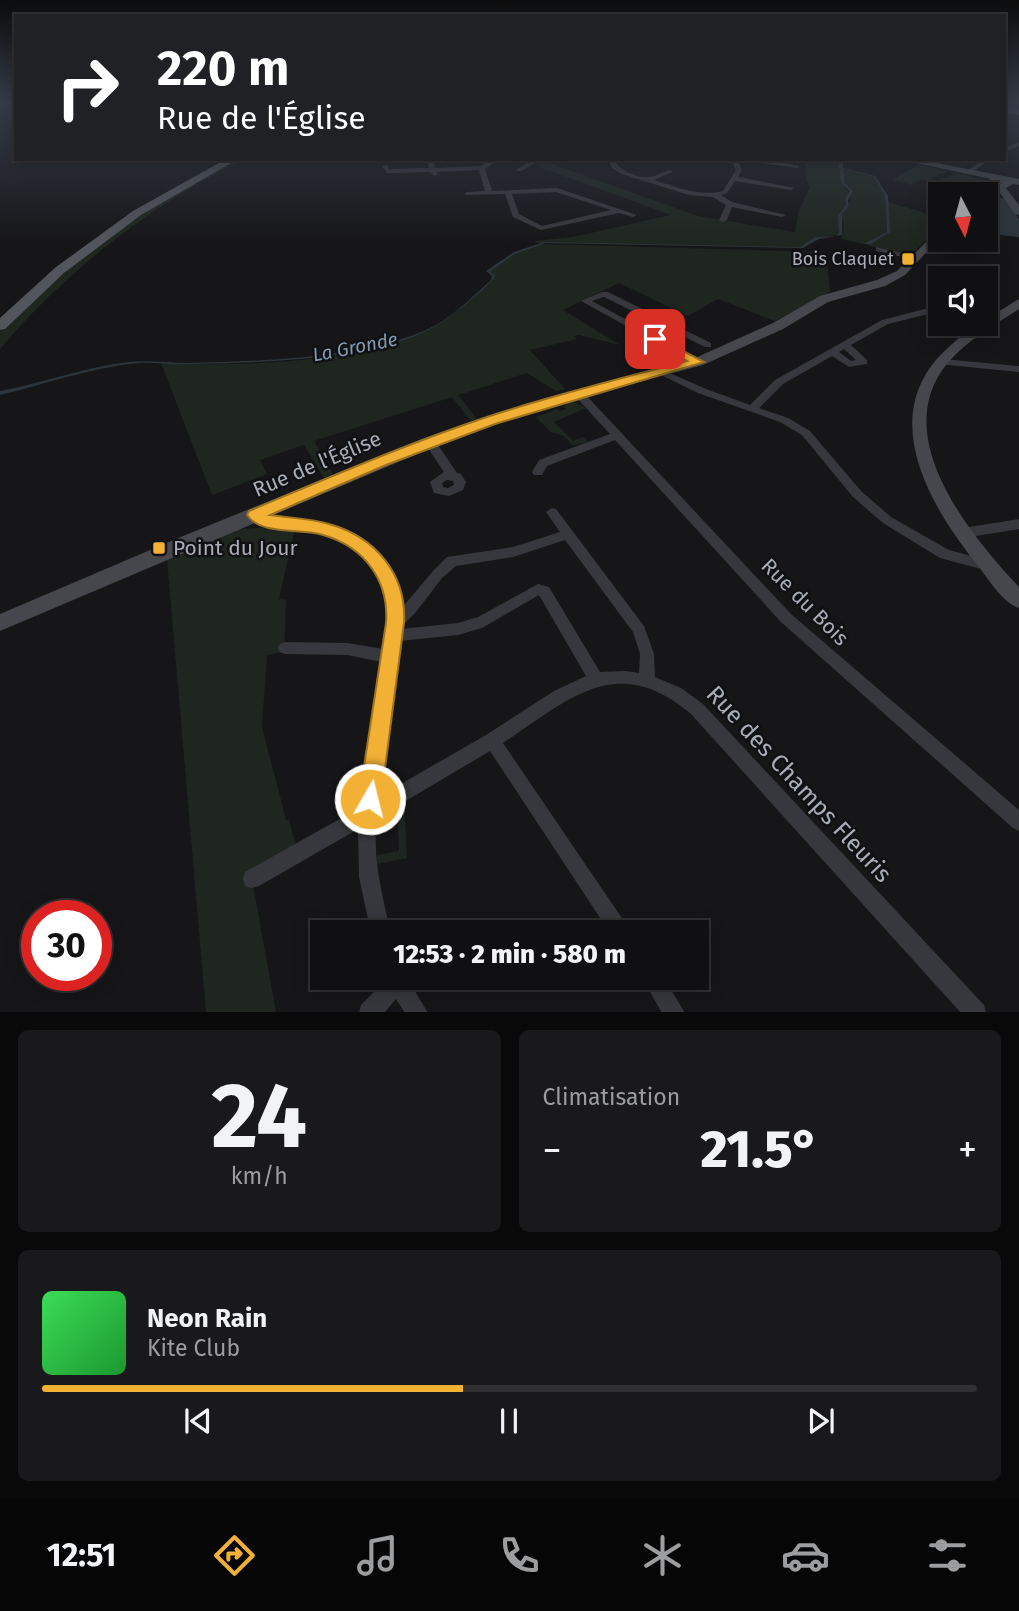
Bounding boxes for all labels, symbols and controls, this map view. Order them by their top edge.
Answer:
text: 220 m [157,39,289,98]
icon: right [42,42,133,133]
text: Rue de l'Église [157,99,366,137]
north arrow [928,182,998,252]
map controls [928,182,998,336]
place label: Bois Claquet [792,248,894,270]
marker: Bois Claquet [900,251,916,267]
button: sound [928,266,998,336]
pin [625,309,685,369]
icon: arrive [636,320,674,358]
water label: La Gronde [311,327,400,367]
street label: Rue de l'Église [249,425,385,503]
place label: Point du Jour [173,535,298,561]
marker: Point du Jour [151,540,167,556]
street label: Rue du Bois [756,553,854,651]
street label: Rue des Champs Fleuris [701,680,897,888]
position arrow [333,762,407,836]
speed limit sign: 30 [21,900,112,991]
text: 12:53 · 2 min · 580 m [393,939,626,970]
text: 24 [211,1062,307,1171]
text: Climatisation [543,1083,680,1111]
text: 21.5° [700,1118,819,1181]
text: − [543,1127,562,1173]
text: + [958,1127,977,1173]
text: km/h [231,1162,288,1190]
text: Neon Rain [147,1303,267,1334]
text: Kite Club [147,1334,240,1362]
icon: previous [179,1402,217,1440]
icon: pause [490,1402,528,1440]
icon: next [802,1402,840,1440]
icon: directions [210,1531,259,1580]
icon: music [353,1531,402,1580]
icon: phone [495,1531,544,1580]
icon: climate [638,1531,687,1580]
icon: car [781,1531,830,1580]
icon: filters [923,1531,972,1580]
text: 12:51 [47,1536,116,1574]

